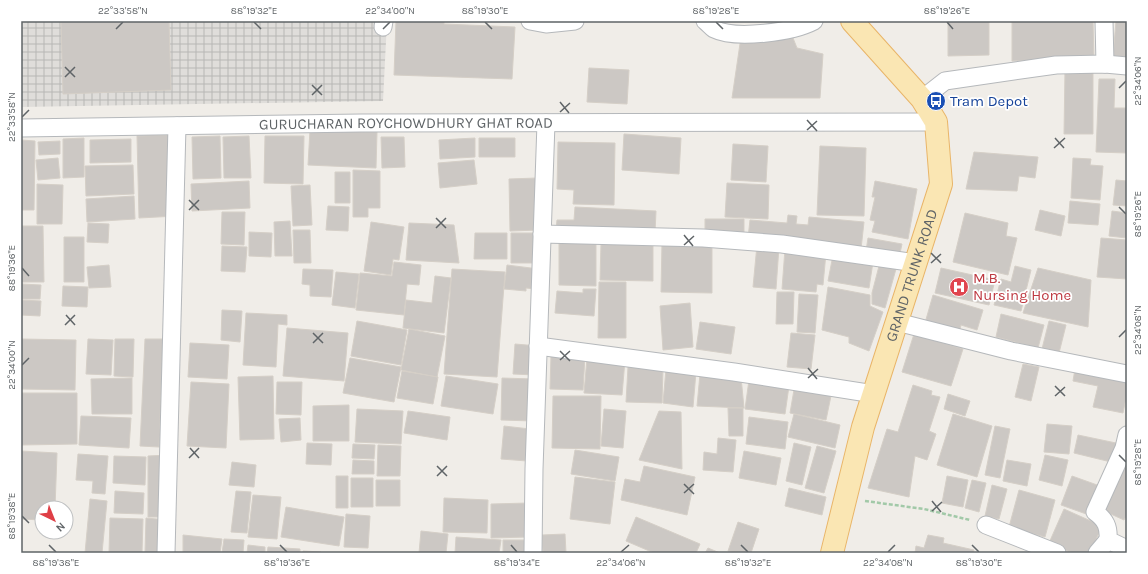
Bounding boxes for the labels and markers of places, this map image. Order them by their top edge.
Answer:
bus stop icon: Tram Depot [925,90,947,112]
place label: Tram Depot [950,92,1028,110]
place label: M.B. Nursing Home [973,269,1071,304]
hospital icon: M.B. Nursing Home [948,276,970,298]

